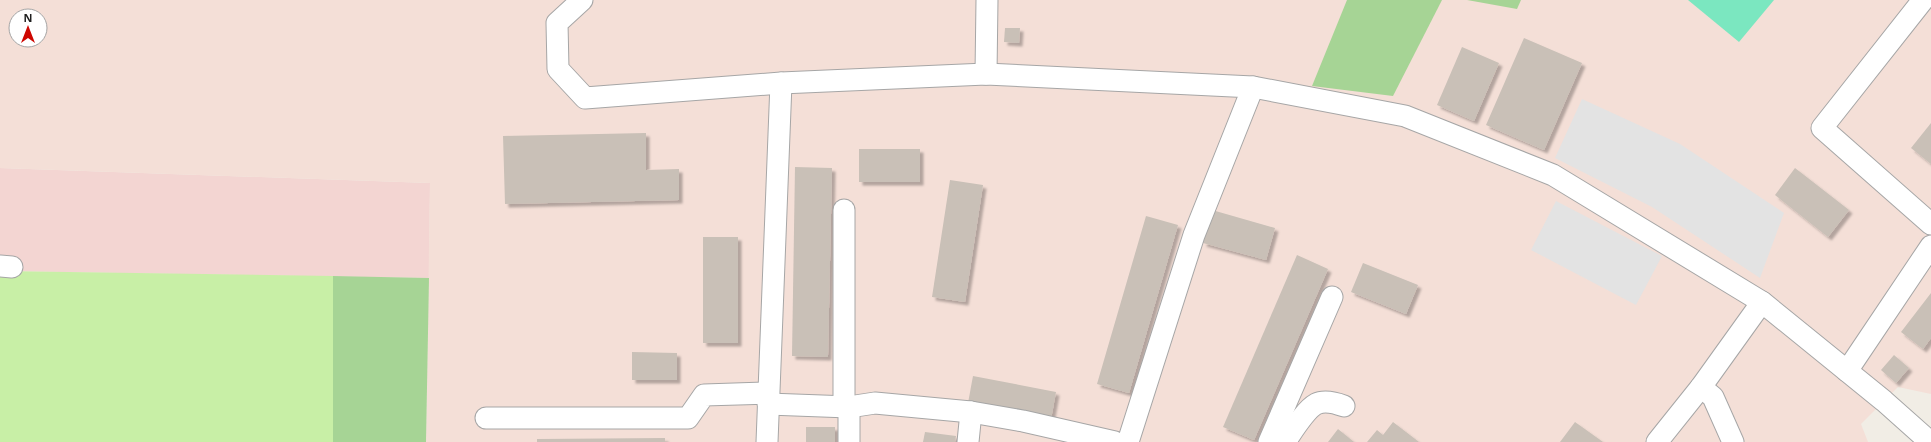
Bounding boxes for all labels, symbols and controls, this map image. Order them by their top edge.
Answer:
north arrow [8,8,48,48]
text: N [24,10,32,25]

